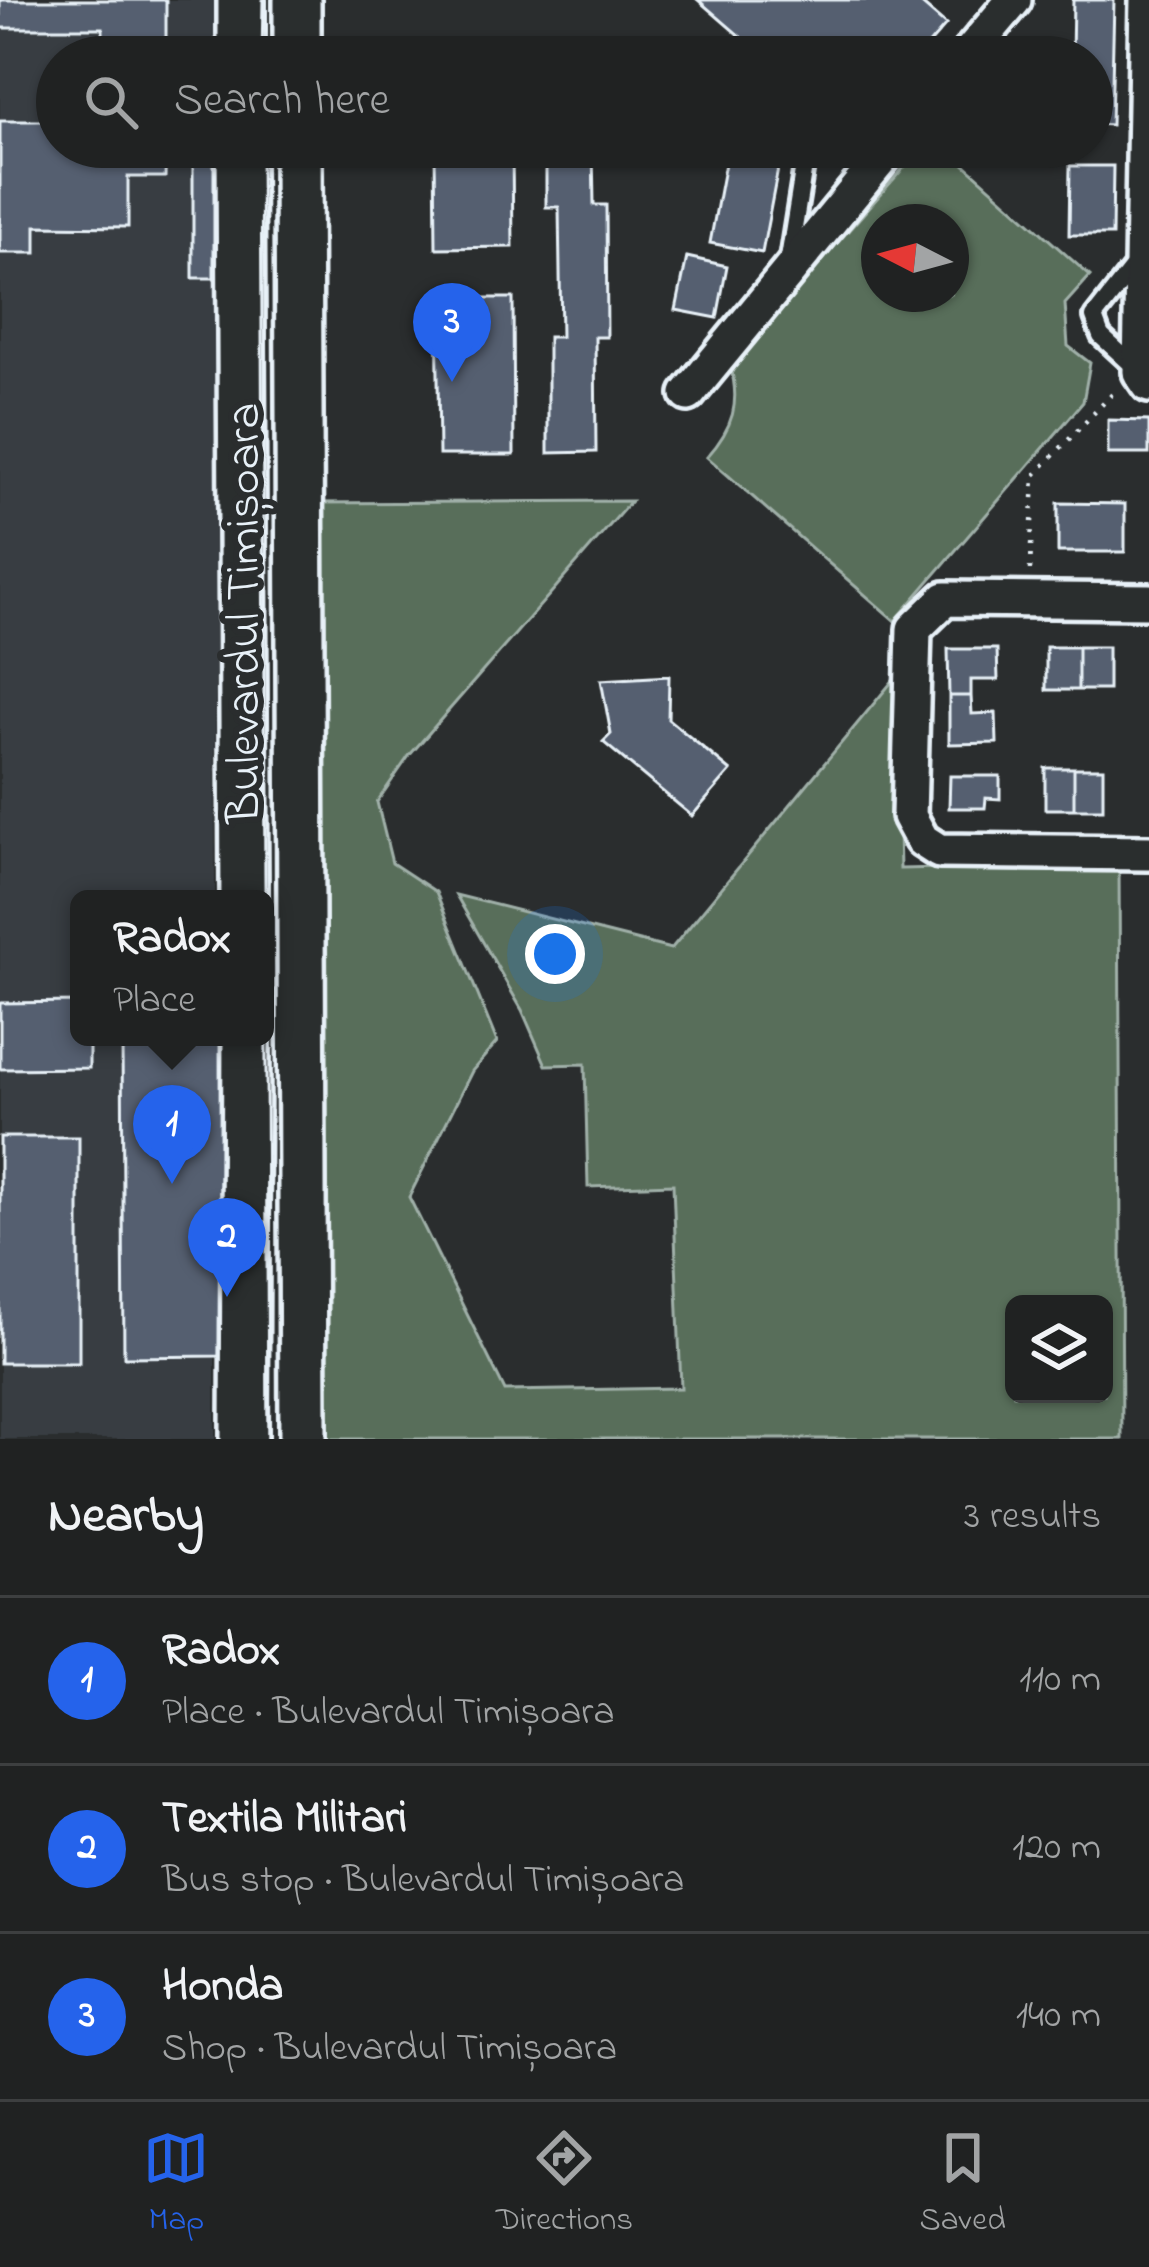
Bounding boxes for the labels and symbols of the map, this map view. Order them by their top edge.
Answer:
north arrow [861,204,969,312]
pin: 3 [413,283,491,382]
street label: Bulevardul Timișoara [211,402,281,825]
your location [525,924,585,984]
pin: 1 [133,1085,211,1184]
pin: 2 [188,1198,266,1297]

